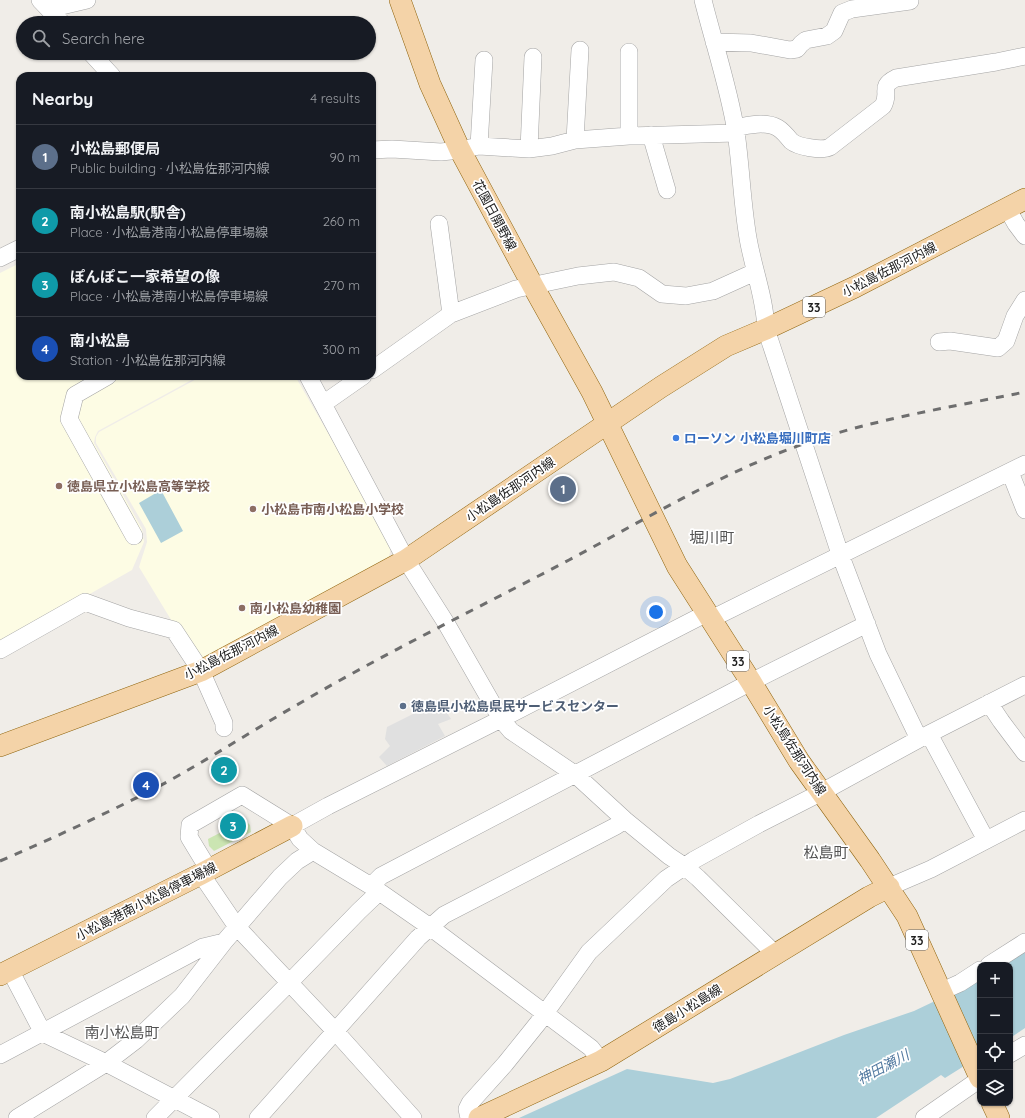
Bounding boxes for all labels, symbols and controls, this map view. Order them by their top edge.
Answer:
search box [16,16,376,60]
icon: search [30,27,52,49]
text: Search here [62,29,145,48]
text: Nearby [32,88,93,109]
text: 4 results [310,90,360,106]
text: 小松島郵便局 [70,139,160,158]
text: 1 [42,149,48,165]
text: 90 m [330,149,360,165]
text: Public building · 小松島佐那河内線 [70,160,270,176]
street label: 花園日開野線 [470,177,520,253]
text: 南小松島駅(駅舎) [70,203,186,222]
text: 2 [41,213,49,229]
text: 260 m [323,213,360,229]
text: Place · 小松島港南小松島停車場線 [70,224,268,240]
street label: 小松島佐那河内線 [839,238,939,300]
text: ぽんぽこ一家希望の像 [70,267,220,286]
text: 3 [42,277,48,293]
text: 270 m [323,277,360,293]
text: Place · 小松島港南小松島停車場線 [70,288,268,304]
road number: 33 [803,297,825,317]
text: 南小松島 [70,331,130,350]
text: 4 [41,341,49,357]
text: 300 m [322,341,360,357]
text: Station · 小松島佐那河内線 [70,352,226,368]
place label: ローソン 小松島堀川町店 [684,430,831,446]
marker: ローソン 小松島堀川町店 [671,433,681,443]
street label: 小松島佐那河内線 [462,453,558,525]
pin: 1 [550,474,576,504]
place label: 徳島県立小松島高等学校 [67,478,210,494]
marker: 徳島県立小松島高等学校 [54,481,64,491]
place label: 小松島市南小松島小学校 [261,501,404,517]
marker: 小松島市南小松島小学校 [248,504,258,514]
district label: 堀川町 [689,528,735,547]
place label: 南小松島幼稚園 [250,600,341,616]
your location [646,602,666,622]
marker: 南小松島幼稚園 [237,603,247,613]
street label: 小松島佐那河内線 [181,621,281,683]
road number: 33 [727,651,749,671]
place label: 徳島県小松島県民サービスセンター [411,698,619,714]
marker: 徳島県小松島県民サービスセンター [398,701,408,711]
street label: 小松島佐那河内線 [760,702,830,798]
pin: 2 [211,755,237,785]
pin: 4 [133,770,159,800]
pin: 3 [220,811,246,841]
district label: 松島町 [803,843,849,862]
street label: 小松島港南小松島停車場線 [73,858,219,944]
road number: 33 [906,930,928,950]
map controls [977,962,1013,1106]
button: + [977,962,1013,998]
street label: 徳島小松島線 [650,981,724,1035]
button: − [977,998,1013,1034]
district label: 南小松島町 [84,1023,160,1042]
button: locate [977,1034,1013,1070]
water label: 神田瀬川 [854,1045,914,1088]
button: layers [977,1070,1013,1106]

